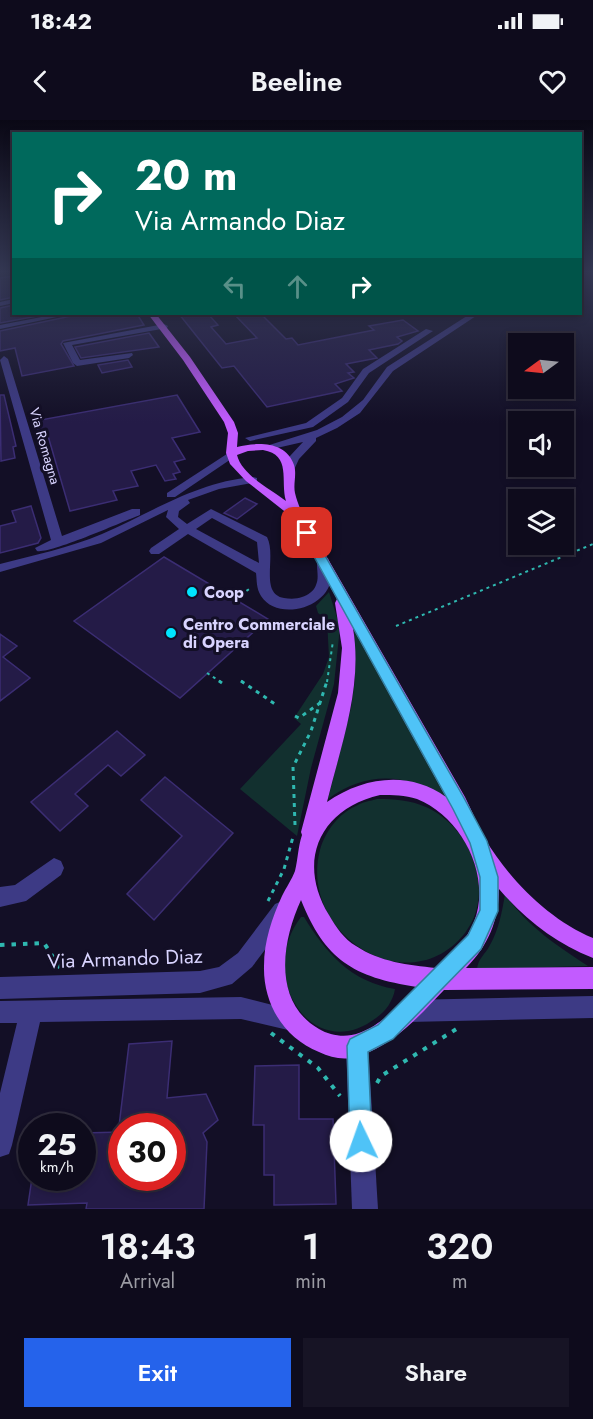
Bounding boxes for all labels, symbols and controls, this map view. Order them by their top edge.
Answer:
text: 18:42 [30,5,92,37]
text: Beeline [251,62,342,101]
icon: back [24,65,57,98]
icon: heart [536,65,569,98]
text: 20 m [135,145,237,206]
icon: right [36,156,114,234]
text: Via Armando Diaz [135,201,345,240]
icon: left [218,270,251,303]
icon: ahead [281,270,314,303]
icon: right [344,270,377,303]
north arrow [508,333,574,399]
map controls [508,333,574,555]
street label: Via Romagna [24,405,66,487]
button: sound [508,411,574,477]
button: layers [508,489,574,555]
pin [281,507,332,558]
icon: arrive [290,516,323,549]
place label: Coop [204,581,244,604]
marker: Coop [185,585,199,599]
place label: Centro Commerciale di Opera [183,613,335,654]
marker: Centro Commerciale di Opera [164,626,178,640]
street label: Via Armando Diaz [47,942,203,976]
position arrow [329,1109,393,1173]
speed limit sign: 30 [108,1113,186,1191]
text: 25 [37,1123,77,1166]
text: km/h [40,1156,74,1178]
text: 18:43 [100,1220,196,1272]
text: 1 [302,1220,320,1272]
text: 320 [426,1220,493,1272]
text: Arrival [120,1267,175,1296]
text: min [295,1267,327,1296]
text: m [452,1267,468,1296]
button: Exit [24,1338,291,1407]
button: Share [303,1338,569,1407]

